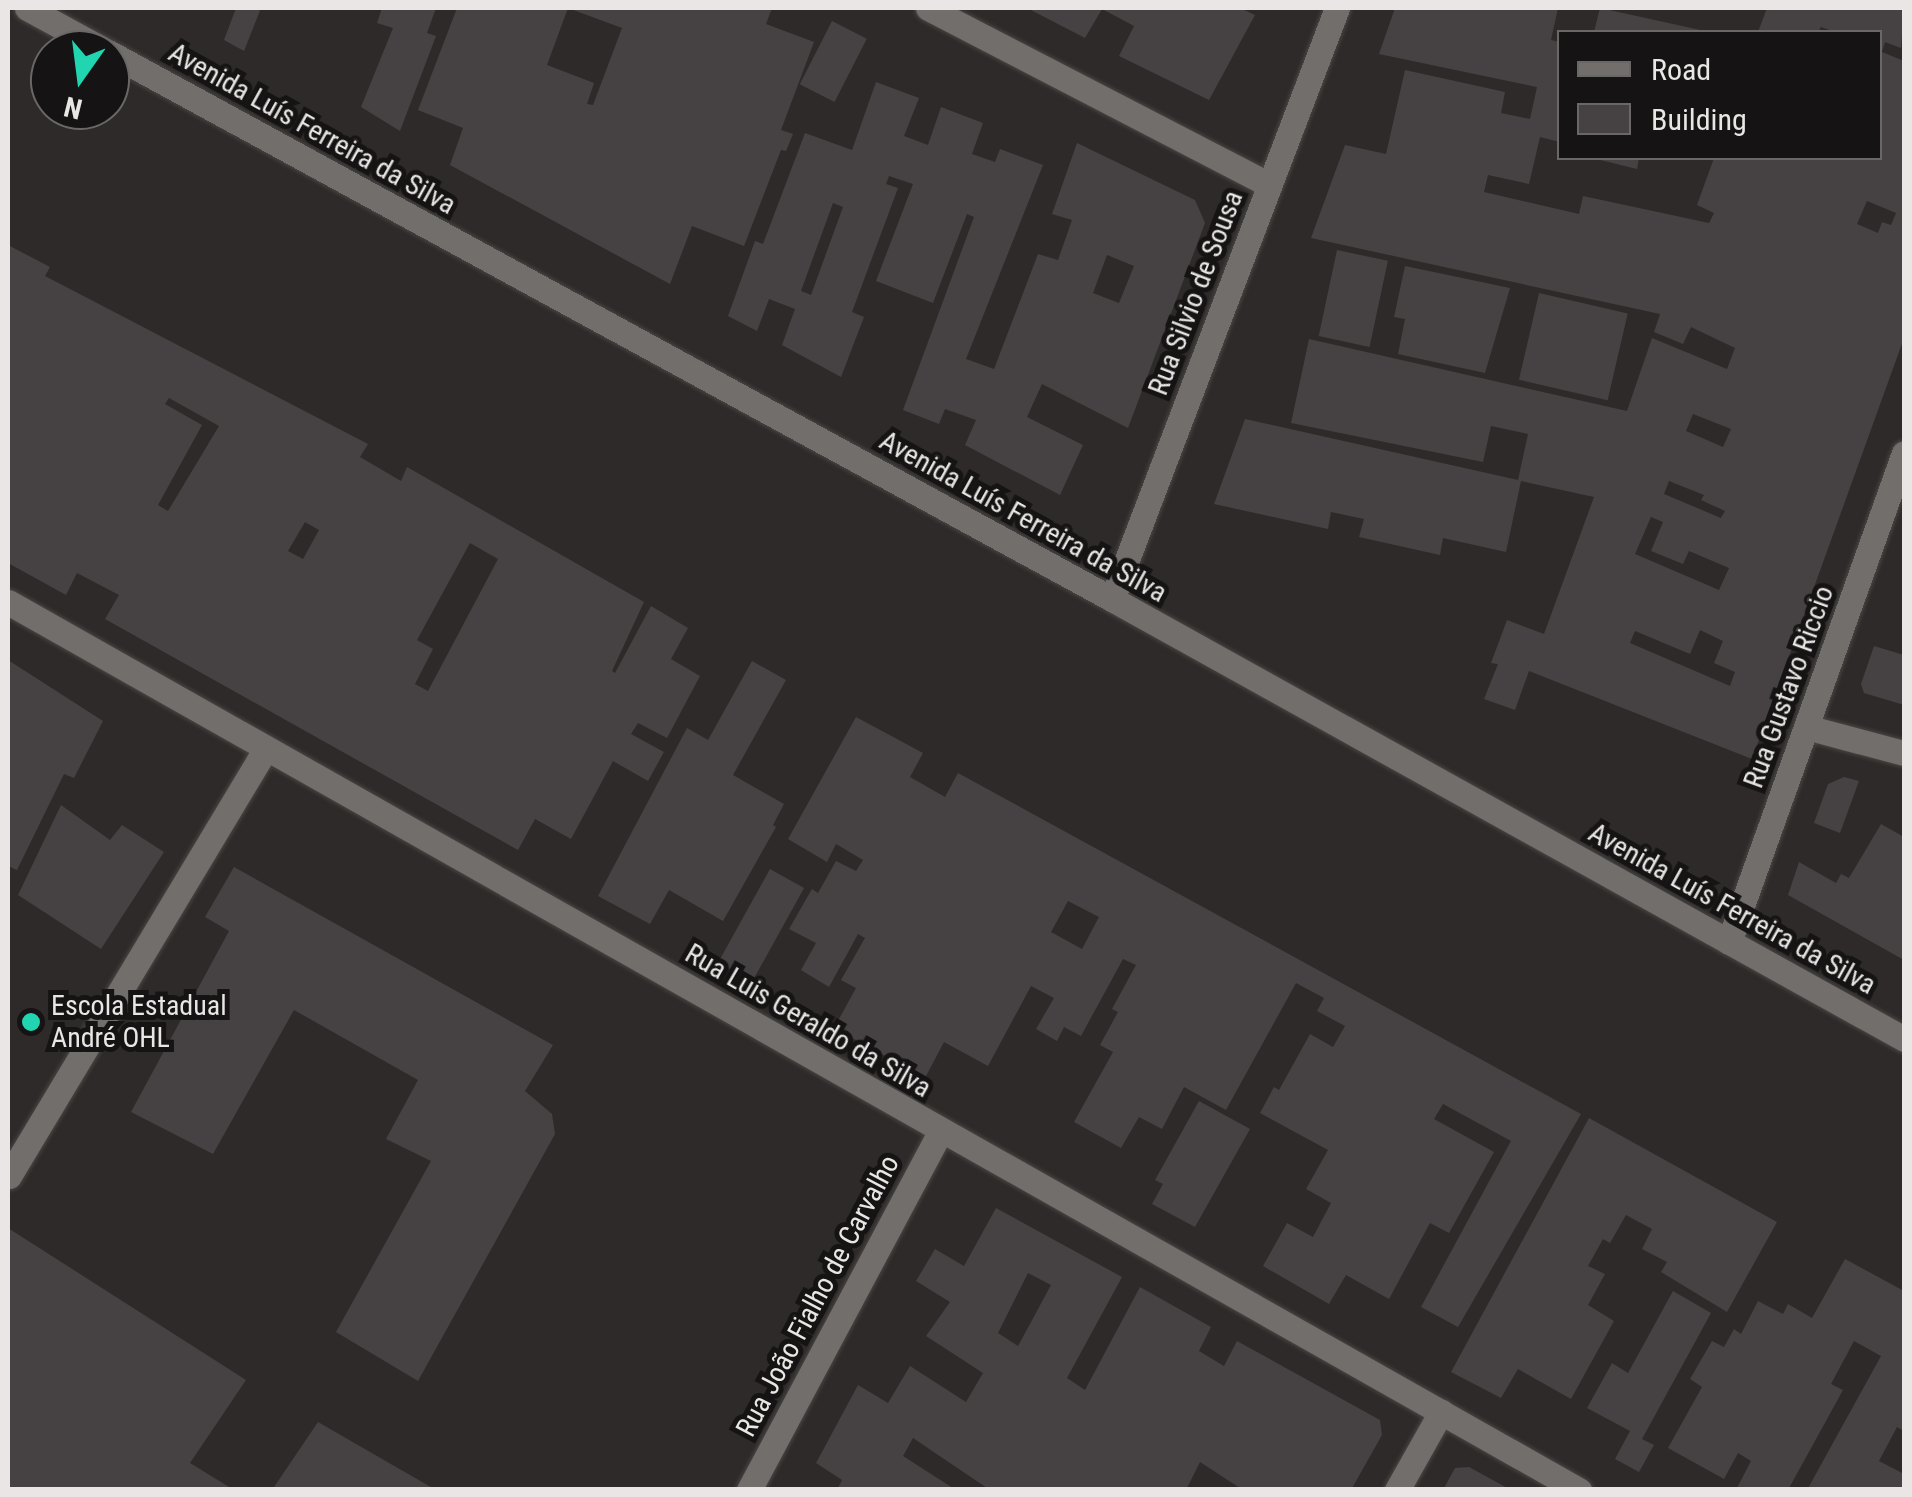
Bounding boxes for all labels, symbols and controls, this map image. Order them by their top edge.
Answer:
north arrow [30,30,130,130]
legend [1557,30,1882,160]
street label: Avenida Luís Ferreira da Silva [163,36,461,222]
text: Road [1651,52,1711,87]
text: N [61,90,85,126]
text: Building [1651,102,1747,137]
street label: Rua Silvio de Sousa [1142,186,1250,400]
street label: Avenida Luís Ferreira da Silva [874,424,1172,610]
street label: Rua Gustavo Riccio [1737,581,1841,793]
street label: Avenida Luís Ferreira da Silva [1583,816,1881,1002]
street label: Rua Luis Geraldo da Silva [679,937,937,1105]
place label: Escola Estadual André OHL [51,989,227,1055]
marker: Escola Estadual André OHL [20,1011,42,1033]
street label: Rua João Fialho de Carvalho [729,1149,907,1443]

